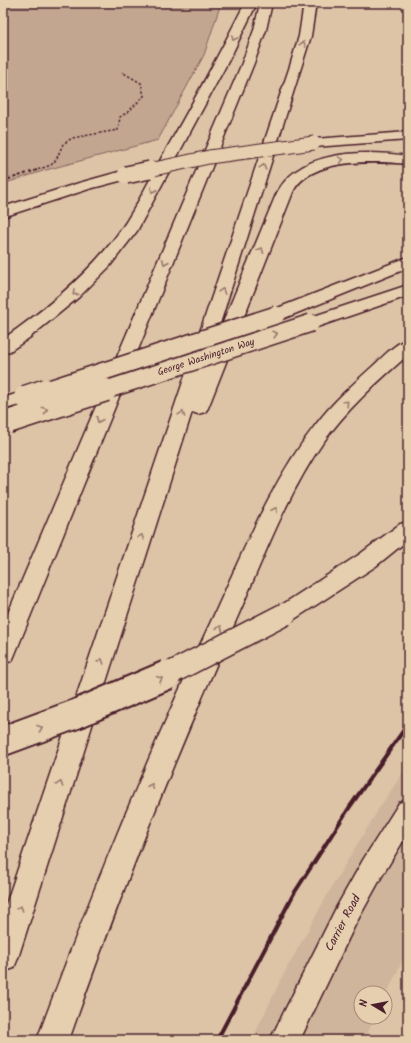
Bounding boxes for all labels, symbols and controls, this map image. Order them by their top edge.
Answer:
one-way arrow [232,34,239,42]
one-way arrow [298,40,307,47]
one-way arrow [338,157,344,165]
one-way arrow [258,164,266,171]
one-way arrow [150,186,157,193]
one-way arrow [257,247,265,254]
one-way arrow [162,257,170,265]
one-way arrow [217,287,226,294]
one-way arrow [72,288,80,295]
one-way arrow [272,330,279,339]
street label: George Washington Way [155,334,257,380]
one-way arrow [341,400,349,408]
one-way arrow [42,406,49,414]
one-way arrow [177,411,186,418]
one-way arrow [95,417,103,424]
one-way arrow [270,507,278,515]
one-way arrow [137,534,145,541]
one-way arrow [215,625,223,633]
one-way arrow [96,658,105,665]
one-way arrow [156,676,163,684]
one-way arrow [36,724,43,733]
one-way arrow [55,781,64,788]
one-way arrow [147,783,155,790]
street label: Carrier Road [320,890,366,955]
one-way arrow [15,905,23,912]
north arrow [353,985,393,1025]
text: N [355,998,374,1008]

